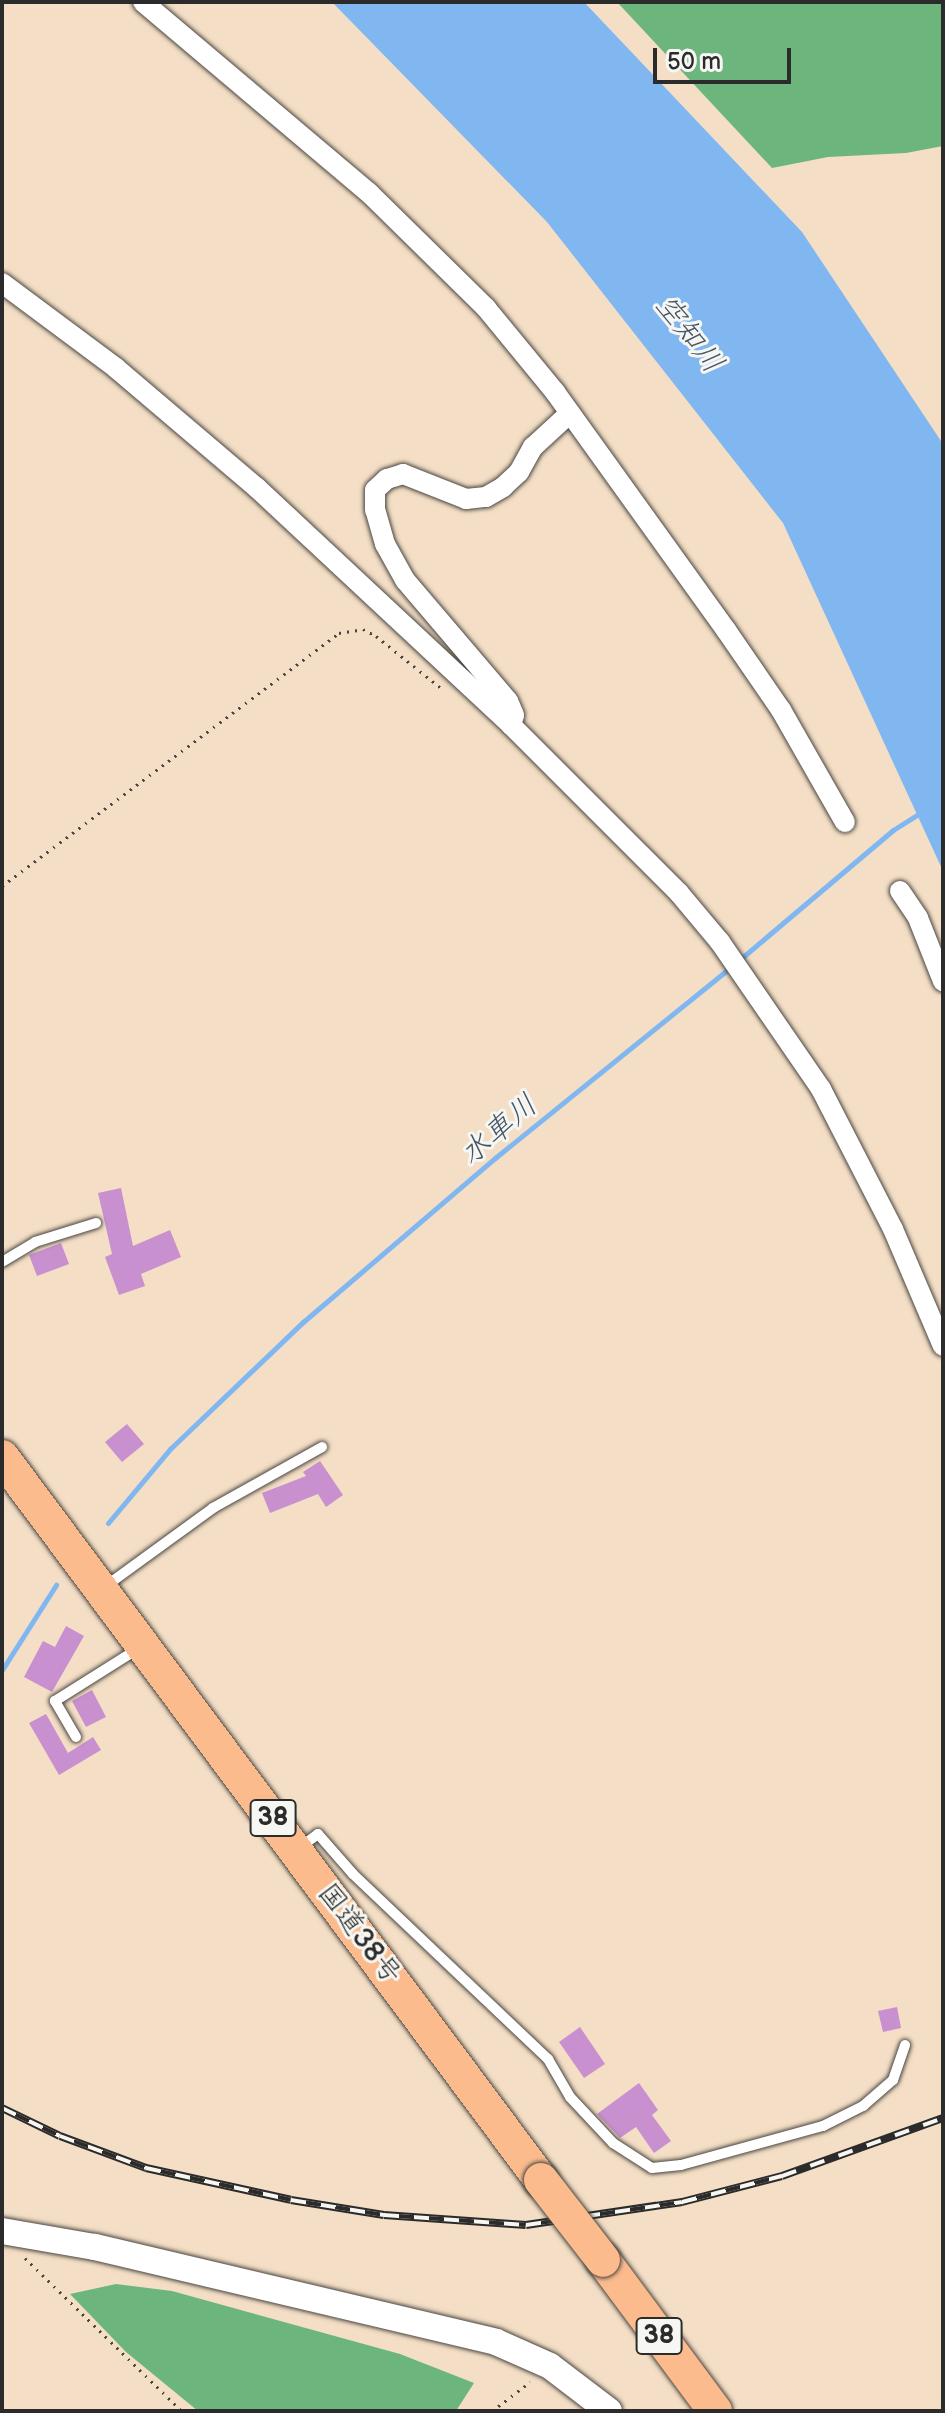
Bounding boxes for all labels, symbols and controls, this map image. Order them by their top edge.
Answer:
scale bar [657,32,795,82]
text: 50 m [667,47,721,76]
water label: 空知川 [647,287,731,381]
water label: 水車川 [453,1087,545,1173]
road number: 38 [249,1796,297,1840]
street label: 国道38号 [310,1877,408,1991]
road number: 38 [635,2314,683,2358]

